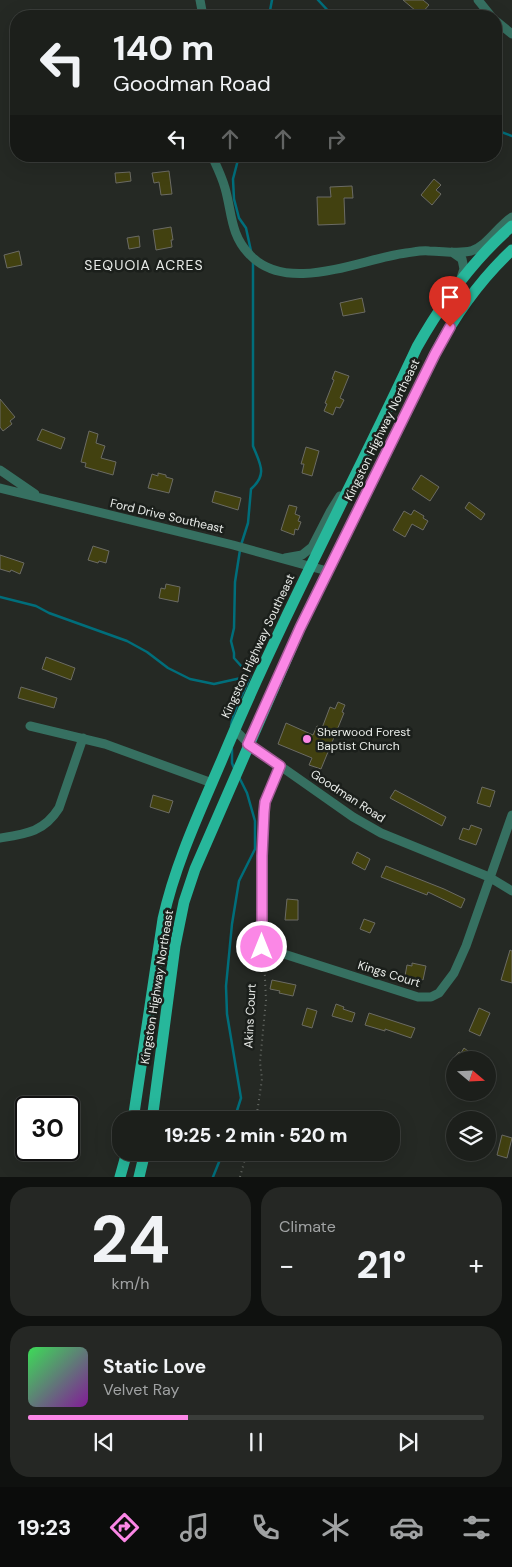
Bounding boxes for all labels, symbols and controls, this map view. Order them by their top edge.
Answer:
text: 140 m [113,25,214,71]
icon: left [30,30,95,95]
text: Goodman Road [113,69,271,98]
icon: left [163,125,191,153]
icon: ahead [216,125,244,153]
icon: ahead [269,125,297,153]
icon: right [322,125,350,153]
district label: SEQUOIA ACRES [84,256,204,274]
pin [429,276,471,327]
icon: arrive [436,283,464,311]
street label: Kingston Highway Northeast [341,356,424,504]
street label: Ford Drive Southeast [109,495,226,537]
street label: Kingston Highway Southeast [218,571,299,721]
place label: Sherwood Forest Baptist Church [317,724,411,754]
marker: Sherwood Forest Baptist Church [301,733,313,745]
street label: Goodman Road [308,766,388,826]
street label: Kingston Highway Northeast [137,908,177,1065]
position arrow [235,920,287,972]
street label: Kings Court [356,957,422,991]
street label: Akins Court [240,983,260,1049]
north arrow [446,1051,496,1101]
map controls [446,1051,496,1161]
speed limit sign: 30 [15,1096,80,1161]
button: layers [446,1111,496,1161]
text: 19:25 · 2 min · 520 m [164,1123,348,1148]
text: 24 [91,1198,170,1282]
text: Climate [279,1216,336,1237]
text: 21° [357,1240,406,1290]
text: − [279,1247,294,1284]
text: + [469,1247,484,1284]
text: km/h [112,1273,149,1294]
text: Static Love [103,1354,206,1379]
text: Velvet Ray [103,1379,179,1400]
icon: previous [90,1428,118,1456]
icon: pause [242,1428,270,1456]
icon: next [394,1428,422,1456]
icon: directions [107,1510,142,1545]
icon: music [177,1510,212,1545]
icon: phone [248,1510,283,1545]
icon: climate [318,1510,353,1545]
icon: car [389,1510,424,1545]
icon: filters [459,1510,494,1545]
text: 19:23 [18,1513,71,1542]

